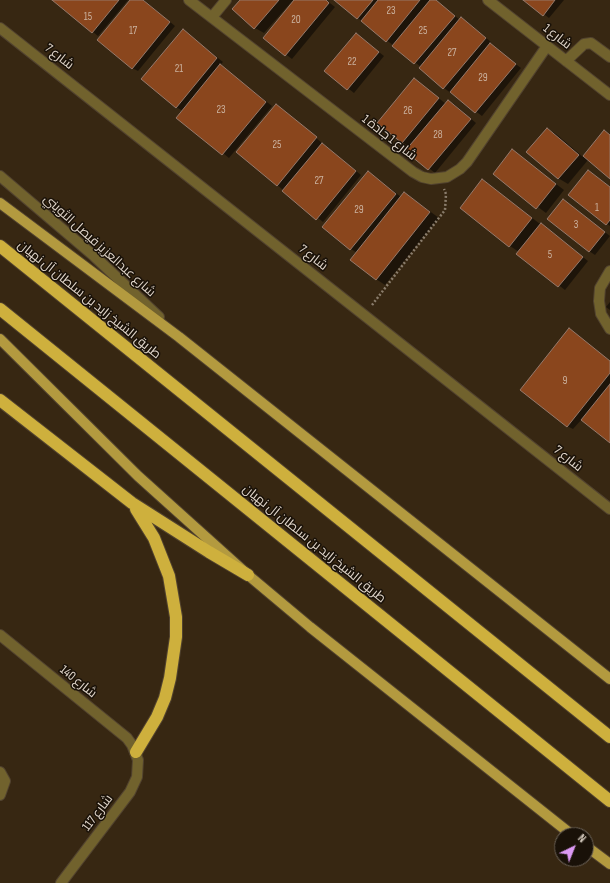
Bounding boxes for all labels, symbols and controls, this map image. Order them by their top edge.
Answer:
house number: 23 [386,4,396,18]
house number: 15 [84,10,92,24]
house number: 20 [291,13,301,27]
street label: شارع 1 [540,21,574,53]
house number: 17 [129,24,137,38]
house number: 25 [419,24,427,38]
street label: شارع 7 [41,41,77,73]
house number: 27 [448,46,456,60]
house number: 22 [347,55,357,69]
house number: 21 [175,62,183,76]
house number: 29 [478,71,488,85]
house number: 23 [216,103,226,117]
house number: 26 [403,104,413,118]
street label: شارع 1 جادة 1 [358,112,420,164]
house number: 28 [433,128,443,142]
house number: 25 [273,138,281,152]
house number: 27 [315,174,323,188]
street label: شارع عبدالعزيز فيصل الثويني [40,191,158,301]
house number: 1 [595,201,599,215]
house number: 29 [354,203,364,217]
house number: 3 [574,218,578,232]
street label: طريق الشيخ زايد بن سلطان آل نهيان [14,237,164,363]
street label: شارع 7 [295,242,331,274]
house number: 5 [548,248,552,262]
house number: 9 [563,374,567,388]
street label: شارع 7 [550,443,586,475]
street label: طريق الشيخ زايد بن سلطان آل نهيان [239,481,389,607]
street label: شارع 140 [56,662,100,702]
street label: شارع 117 [79,792,117,834]
north arrow [554,827,594,867]
text: N [575,832,588,845]

